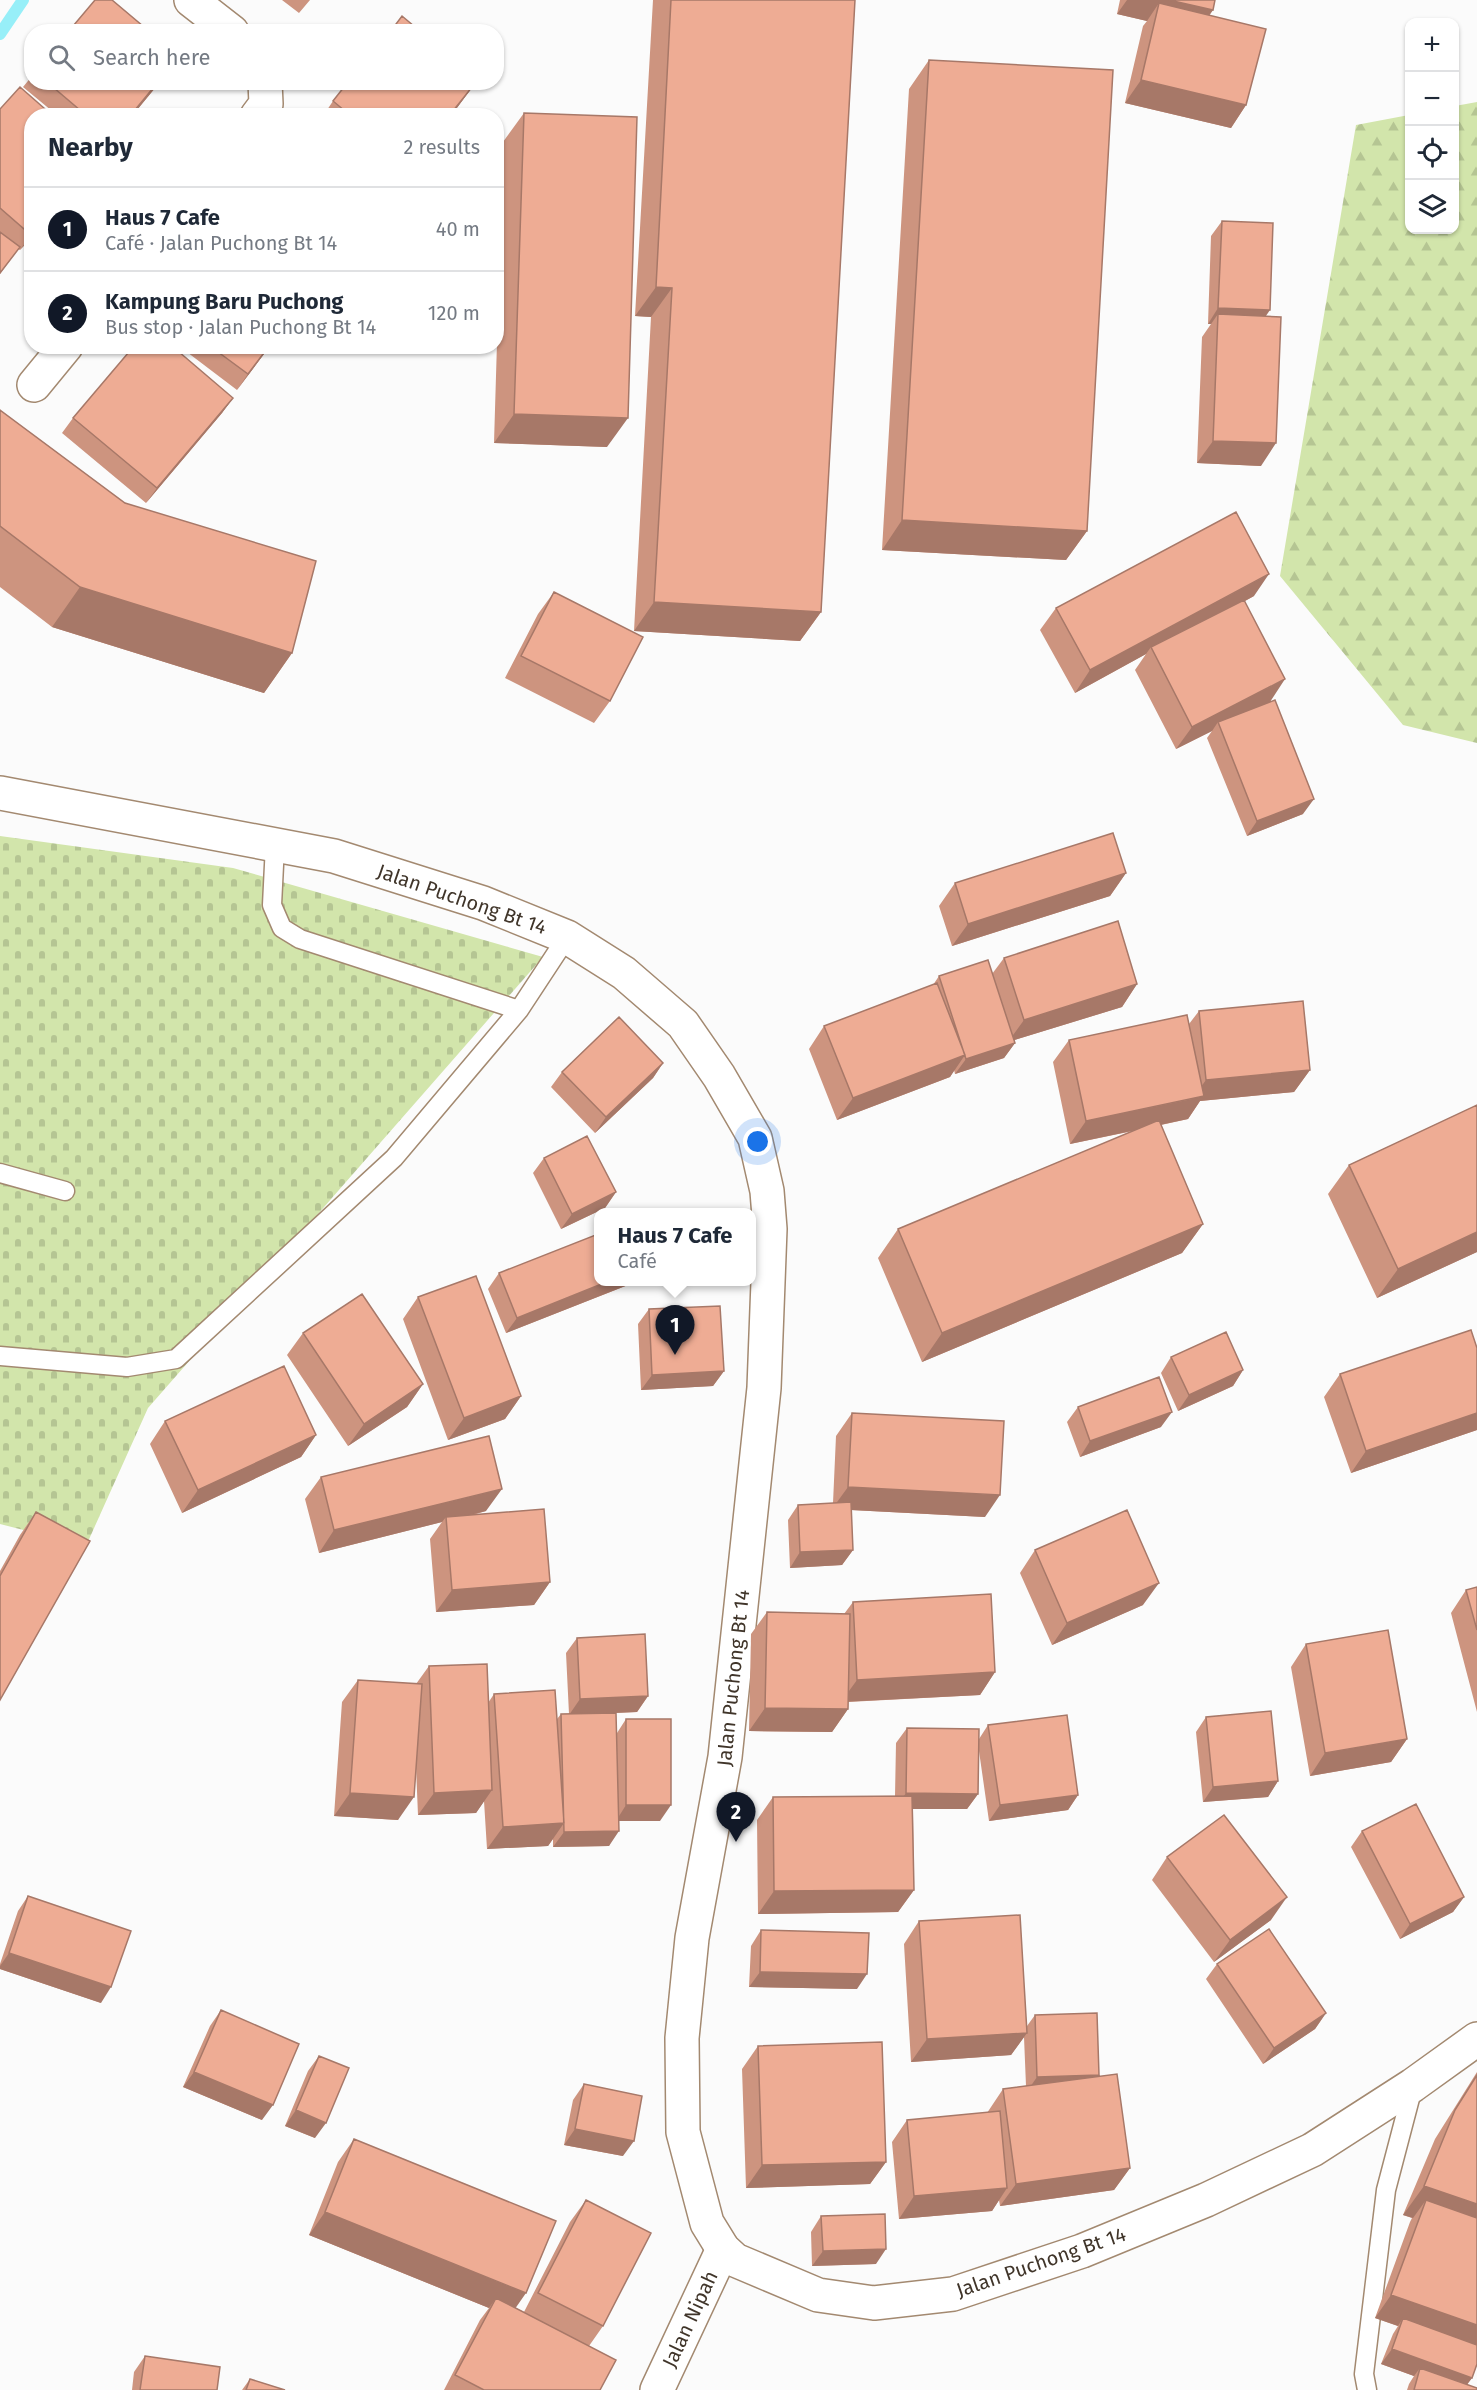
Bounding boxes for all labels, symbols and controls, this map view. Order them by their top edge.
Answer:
map controls [1405,18,1459,234]
button: + [1405,18,1459,72]
search box [24,24,504,90]
icon: search [45,41,78,74]
text: Search here [93,44,211,71]
button: − [1405,72,1459,126]
button: locate [1405,126,1459,180]
text: Nearby [48,132,133,163]
text: 2 results [403,135,480,159]
button: layers [1405,180,1459,234]
text: Haus 7 Cafe [105,204,220,231]
text: 1 [63,217,72,241]
text: 40 m [436,217,480,241]
text: Café · Jalan Puchong Bt 14 [105,231,337,255]
text: Kampung Baru Puchong [105,288,343,315]
text: 2 [62,301,73,325]
text: 120 m [428,301,480,325]
text: Bus stop · Jalan Puchong Bt 14 [105,315,376,339]
street label: Jalan Puchong Bt 14 [374,859,550,939]
your location [743,1127,772,1156]
popup [594,1208,756,1286]
text: Haus 7 Cafe [618,1222,732,1249]
text: Café [618,1249,657,1273]
pin: 1 [656,1306,694,1355]
street label: Jalan Puchong Bt 14 [712,1588,754,1768]
pin: 2 [716,1792,756,1842]
street label: Jalan Puchong Bt 14 [953,2222,1129,2302]
street label: Jalan Nipah [657,2267,723,2371]

